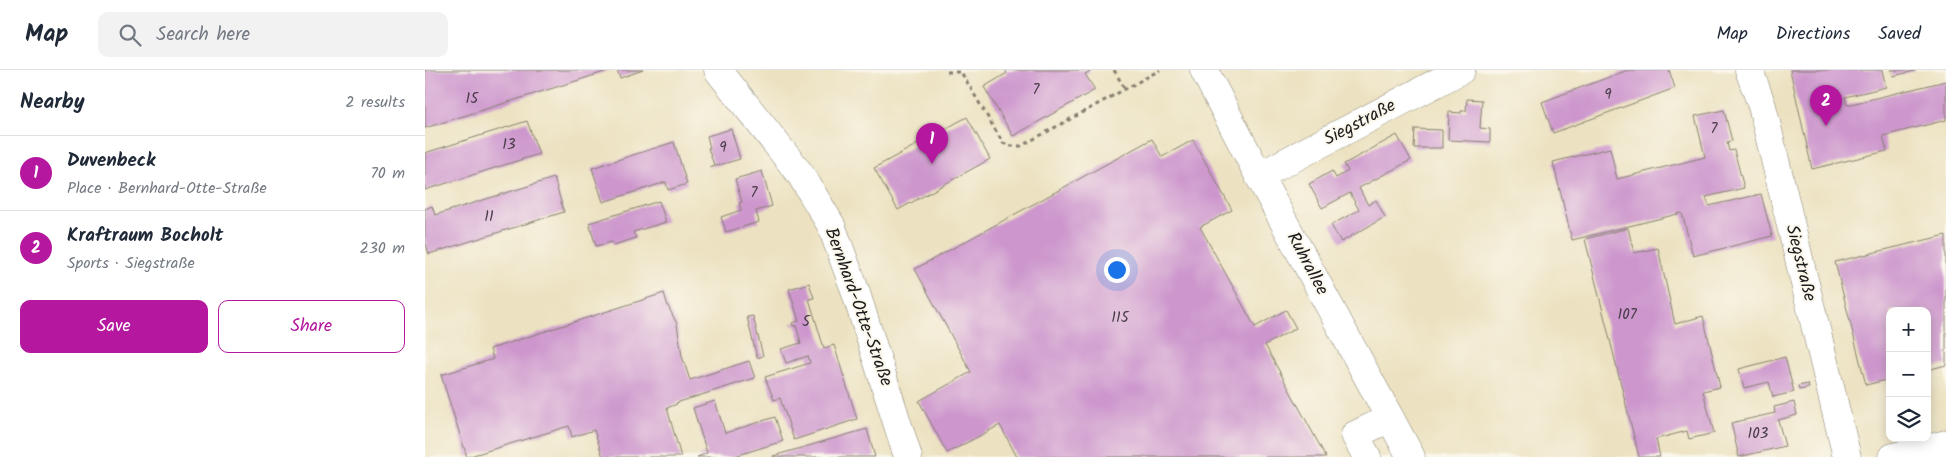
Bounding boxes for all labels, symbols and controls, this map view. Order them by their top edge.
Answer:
search box [98,12,448,57]
text: Map [25,15,68,54]
text: Search here [156,20,250,50]
text: Map [1716,20,1748,49]
text: Directions [1776,20,1850,49]
text: Saved [1878,20,1921,49]
icon: search [116,21,144,49]
house number: 7 [1033,78,1041,102]
house number: 9 [1604,83,1612,107]
pin: 2 [1810,85,1842,126]
text: Nearby [20,86,85,119]
house number: 15 [466,87,479,111]
text: 2 results [345,90,405,115]
street label: Siegstraße [1319,92,1401,154]
house number: 7 [1711,117,1719,141]
pin: 1 [916,123,948,164]
house number: 13 [502,133,516,157]
house number: 9 [719,136,727,160]
text: Duvenbeck [67,146,155,176]
text: 1 [34,161,38,186]
text: 70 m [370,161,405,186]
text: Place · Bernhard-Otte-Straße [67,176,267,201]
house number: 7 [751,181,759,205]
house number: 11 [484,205,494,229]
text: Kraftraum Bocholt [67,221,223,251]
street label: Siegstraße [1776,222,1824,304]
street label: Bernhard-Otte-Straße [816,223,900,391]
street label: Ruhrallee [1278,227,1336,301]
text: 2 [31,236,41,261]
text: 230 m [359,236,405,261]
text: Sports · Siegstraße [67,251,195,276]
your location [1104,257,1130,283]
button: Save [20,300,208,353]
button: Share [218,300,405,353]
house number: 107 [1617,303,1638,327]
house number: 115 [1111,306,1130,330]
map controls [1886,307,1931,442]
button: + [1886,307,1931,352]
house number: 5 [802,310,811,334]
button: − [1886,352,1931,397]
button: layers [1886,397,1931,442]
house number: 103 [1748,422,1769,446]

